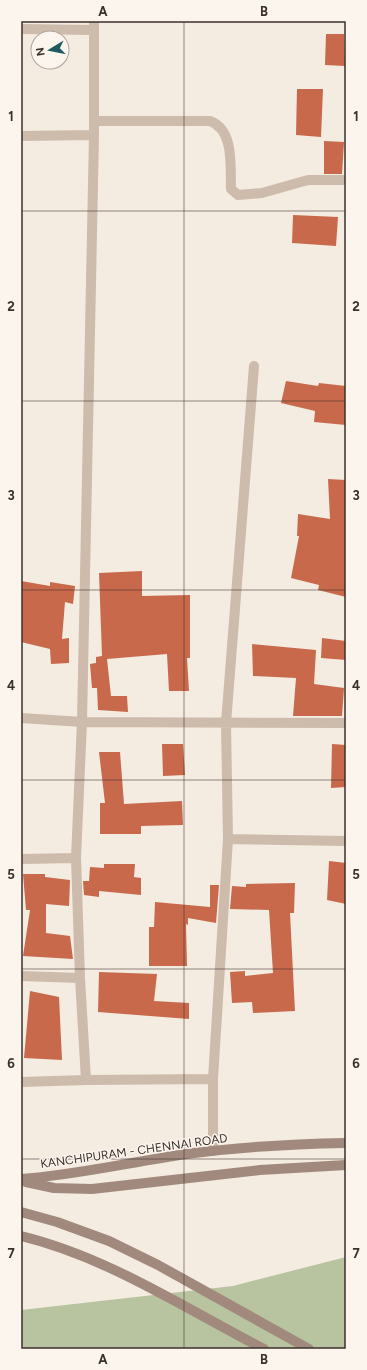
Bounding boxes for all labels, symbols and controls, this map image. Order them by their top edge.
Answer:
text: A [98,4,108,19]
text: B [260,4,268,19]
north arrow [30,30,70,70]
text: N [34,46,48,57]
text: 1 [8,109,14,124]
text: 1 [353,109,359,124]
text: 2 [7,299,15,314]
text: 2 [352,299,360,314]
text: 3 [7,488,15,503]
text: 3 [352,488,360,503]
text: 4 [7,678,15,693]
text: 4 [352,678,360,693]
text: 5 [7,867,15,882]
text: 5 [352,867,360,882]
text: 6 [7,1056,15,1071]
text: 6 [352,1056,360,1071]
street label: KANCHIPURAM - CHENNAI ROAD [40,1131,228,1171]
text: 7 [7,1246,15,1261]
text: 7 [352,1246,360,1261]
text: A [98,1352,108,1367]
text: B [260,1352,268,1367]

